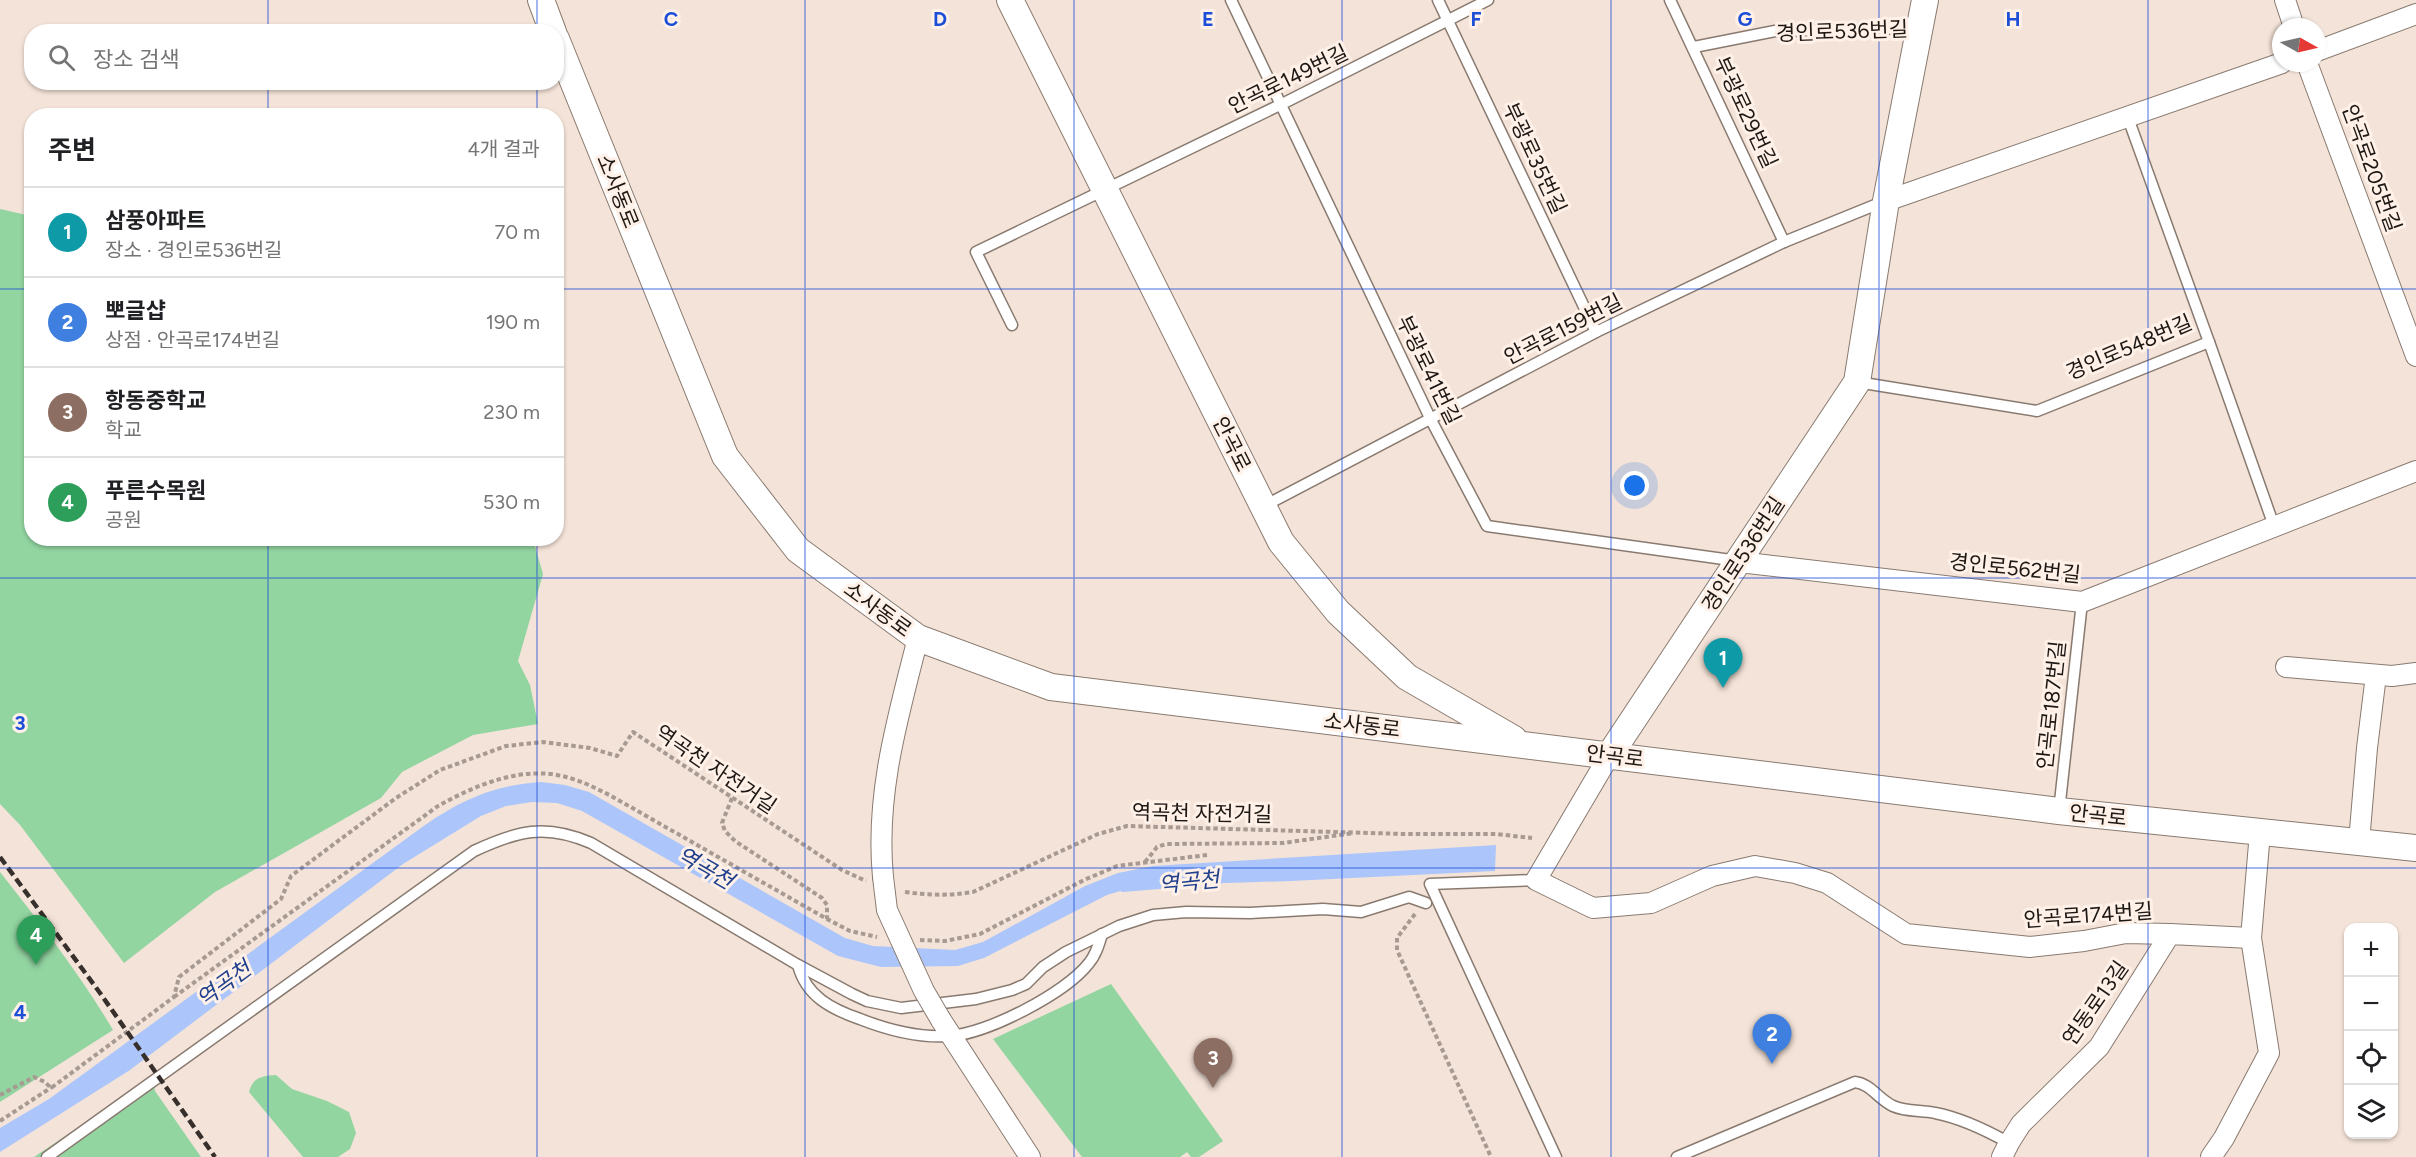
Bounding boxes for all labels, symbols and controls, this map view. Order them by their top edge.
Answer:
text: C [664,7,678,31]
text: D [933,7,947,31]
text: E [1202,7,1214,31]
text: F [1470,7,1482,31]
text: G [1738,7,1753,31]
text: H [2006,7,2021,31]
street label: 경인로536번길 [1776,16,1908,46]
north arrow [2272,18,2326,72]
search box [24,24,564,90]
street label: 안곡로149번길 [1224,39,1352,119]
icon: search [45,41,78,74]
text: 장소 검색 [93,46,179,73]
street label: 부광로29번길 [1709,52,1783,172]
street label: 부광로35번길 [1498,98,1572,218]
street label: 안곡로205번길 [2337,101,2407,235]
text: 주변 [48,134,96,166]
text: 4개 결과 [467,137,540,161]
street label: 소사동로 [592,150,644,232]
text: 삼풍아파트 [105,207,206,234]
text: 1 [63,220,72,244]
text: 70 m [494,220,540,244]
text: 장소 · 경인로536번길 [105,238,282,262]
street label: 안곡로159번길 [1500,289,1626,369]
text: 뽀글샵 [105,297,166,324]
street label: 경인로548번길 [2062,309,2196,385]
text: 2 [62,310,73,334]
text: 190 m [486,310,540,334]
street label: 부광로41번길 [1392,311,1466,429]
text: 상점 · 안곡로174번길 [105,328,280,352]
text: 항동중학교 [105,387,206,414]
text: 3 [62,400,73,424]
text: 230 m [483,400,540,424]
street label: 안곡로 [1208,412,1256,476]
text: 학교 [105,418,142,442]
your location [1620,471,1649,500]
text: 푸른수목원 [105,477,206,504]
text: 4 [61,490,74,514]
text: 530 m [483,490,540,514]
street label: 경인로536번길 [1697,492,1789,616]
text: 공원 [105,508,142,532]
street label: 경인로562번길 [1948,549,2082,587]
street label: 소사동로 [839,576,917,642]
pin: 1 [1704,638,1742,688]
street label: 안곡로187번길 [2032,639,2070,771]
street label: 소사동로 [1322,708,1402,742]
text: 3 [14,711,26,735]
street label: 역곡천 자전거길 [651,719,781,819]
street label: 안곡로 [1585,740,1645,772]
street label: 역곡천 자전거길 [1132,799,1272,827]
street label: 안곡로 [2068,800,2128,830]
water label: 역곡천 [672,841,740,896]
water label: 역곡천 [1157,865,1223,899]
street label: 안곡로174번길 [2022,898,2154,932]
pin: 4 [16,916,56,965]
map controls [2344,923,2398,1139]
button: + [2344,923,2398,977]
water label: 역곡천 [191,954,259,1013]
street label: 연동로13길 [2057,956,2133,1050]
button: − [2344,977,2398,1031]
text: 4 [14,1000,27,1024]
pin: 2 [1752,1014,1792,1064]
button: locate [2344,1031,2398,1085]
pin: 3 [1194,1038,1232,1088]
button: layers [2344,1085,2398,1139]

